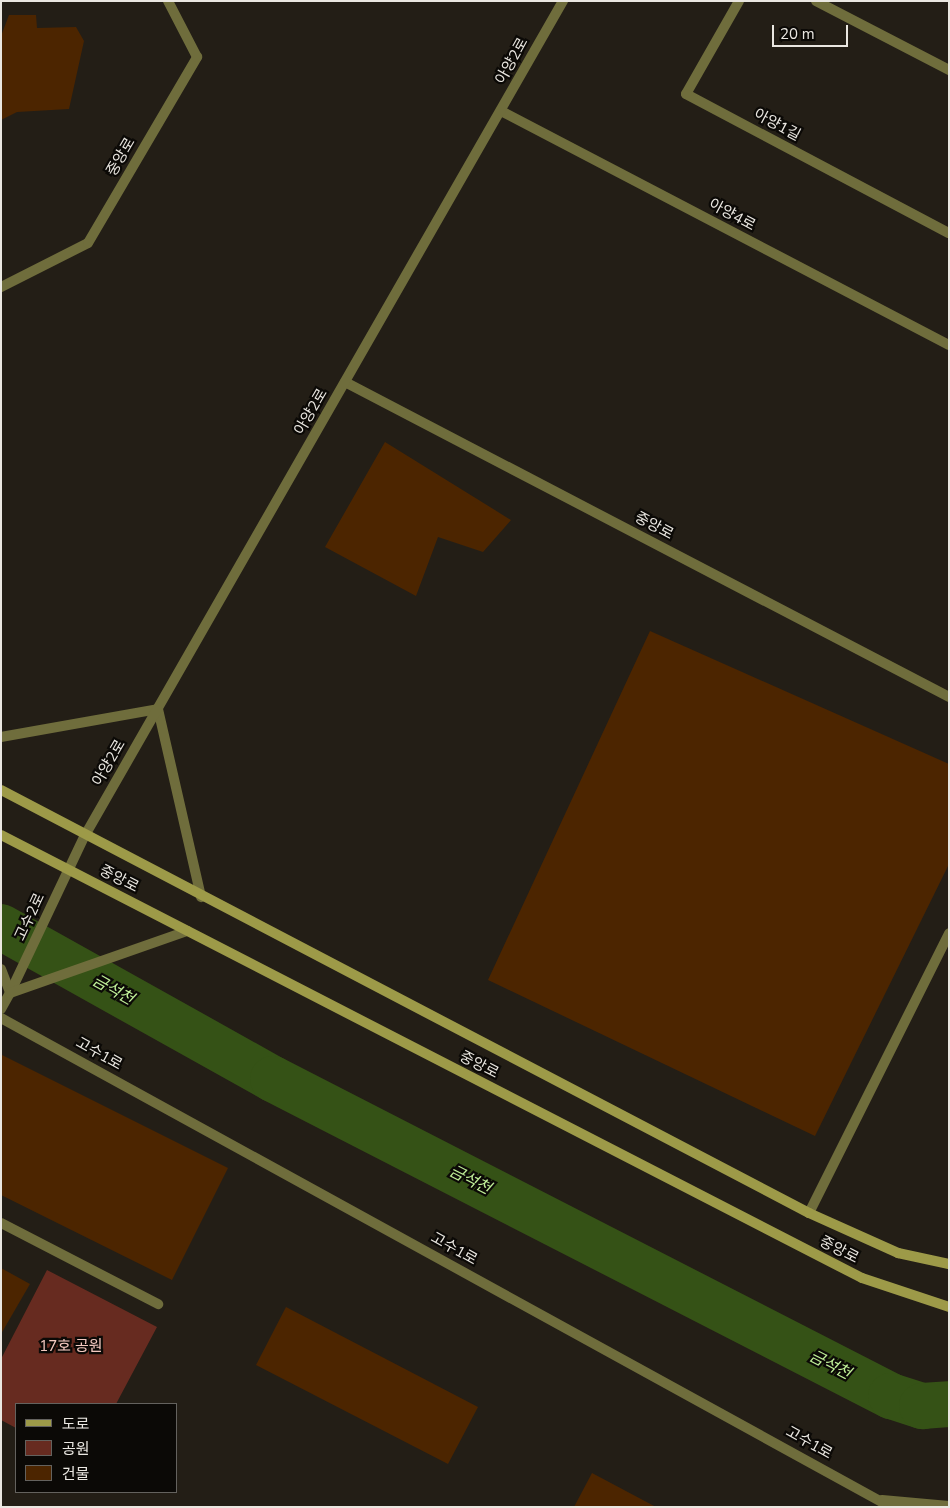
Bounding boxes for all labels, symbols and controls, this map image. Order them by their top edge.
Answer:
scale bar [775,15,851,47]
text: 20 m [780,24,815,44]
street label: 아양2로 [492,35,532,87]
street label: 아양1길 [751,105,803,145]
street label: 중앙로 [103,135,139,179]
street label: 아양4로 [706,195,758,235]
street label: 아양2로 [291,386,331,438]
street label: 중앙로 [631,508,677,544]
street label: 아양2로 [89,737,129,789]
street label: 중앙로 [96,862,142,896]
street label: 고수2로 [11,890,49,944]
water label: 금석천 [89,971,137,1009]
street label: 고수1로 [73,1034,125,1074]
street label: 중앙로 [456,1048,502,1082]
water label: 금석천 [446,1161,494,1199]
street label: 고수1로 [428,1229,480,1269]
street label: 중앙로 [816,1233,862,1267]
park label: 17호 공원 [39,1338,103,1356]
water label: 금석천 [806,1346,854,1384]
legend [15,1403,178,1493]
text: 도로 [62,1414,90,1434]
street label: 고수1로 [783,1423,835,1463]
text: 공원 [62,1439,90,1459]
text: 건물 [62,1464,90,1484]

